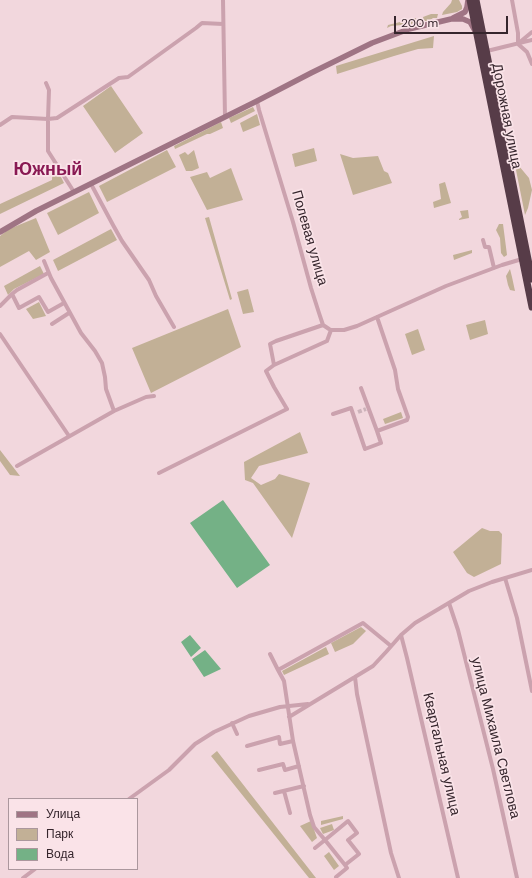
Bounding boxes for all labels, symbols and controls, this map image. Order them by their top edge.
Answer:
scale bar [396,8,510,34]
text: 200 m [401,15,438,31]
street label: Дорожная улица [487,62,525,170]
district label: Южный [14,159,82,181]
street label: Полевая улица [287,188,331,288]
street label: улица Михаила Светлова [467,656,523,820]
street label: Квартальная улица [419,691,463,817]
legend [8,798,138,870]
text: Улица [46,806,80,822]
text: Парк [46,826,73,842]
text: Вода [46,846,74,862]

